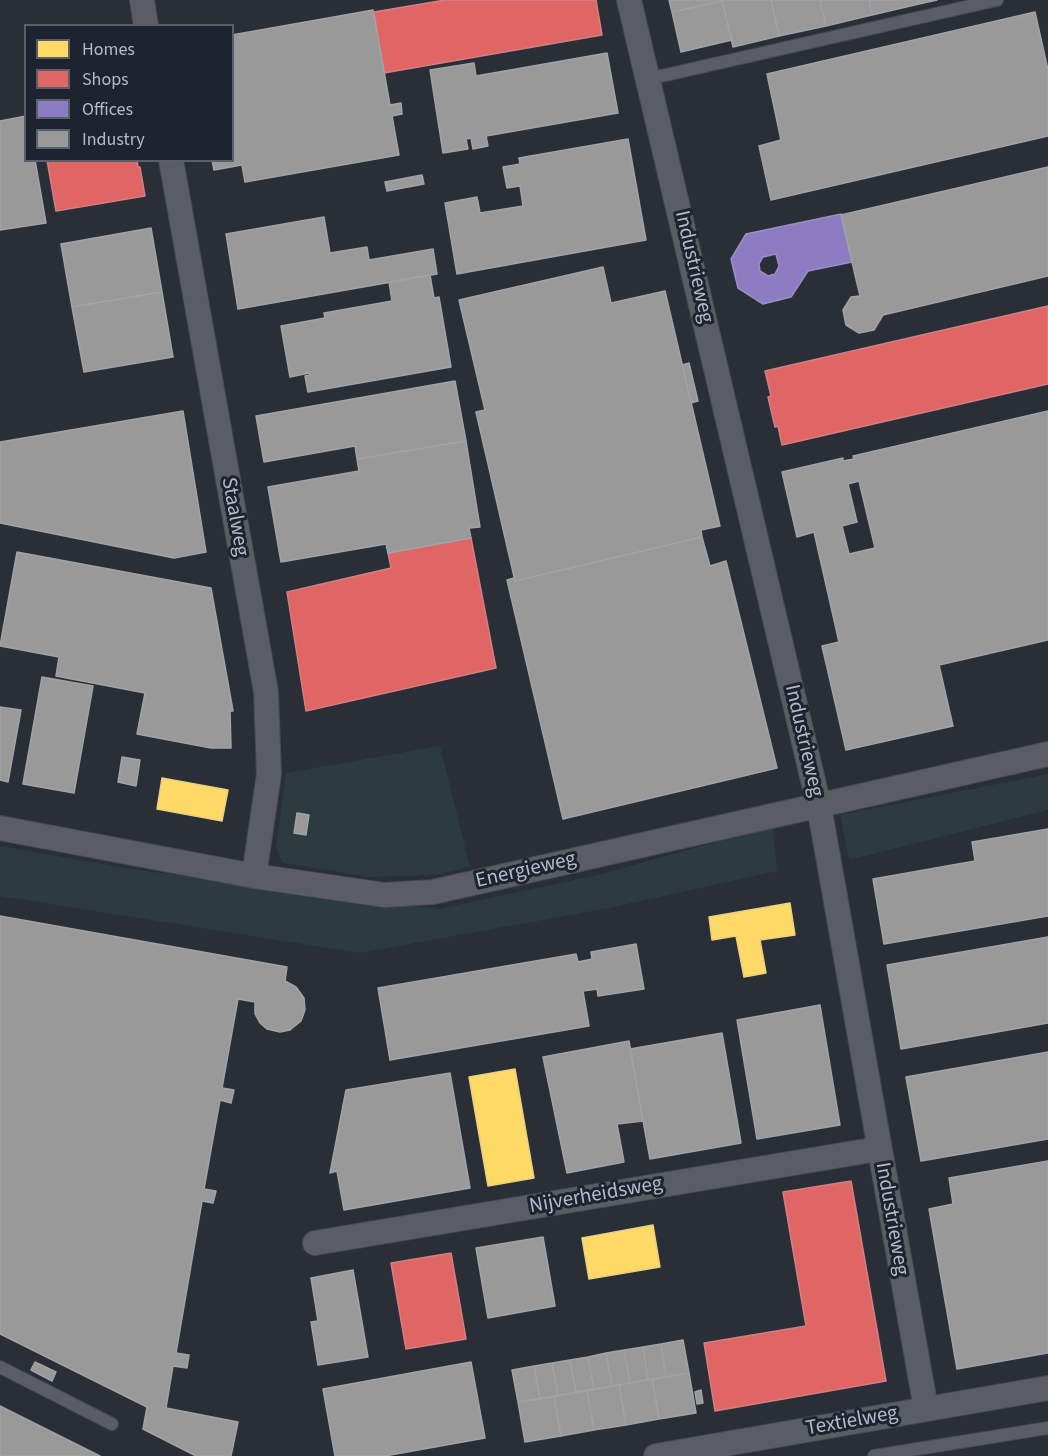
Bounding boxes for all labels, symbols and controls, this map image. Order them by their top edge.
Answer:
legend [24,24,234,162]
text: Homes [82,37,135,62]
text: Shops [82,67,129,92]
text: Offices [82,97,133,122]
text: Industry [82,127,145,152]
street label: Industrieweg [668,208,718,326]
street label: Staalweg [215,476,253,558]
street label: Industrieweg [778,682,828,800]
street label: Energieweg [473,847,579,895]
street label: Industrieweg [869,1161,913,1277]
street label: Nijverheidsweg [528,1172,664,1220]
street label: Textielweg [804,1402,900,1442]

